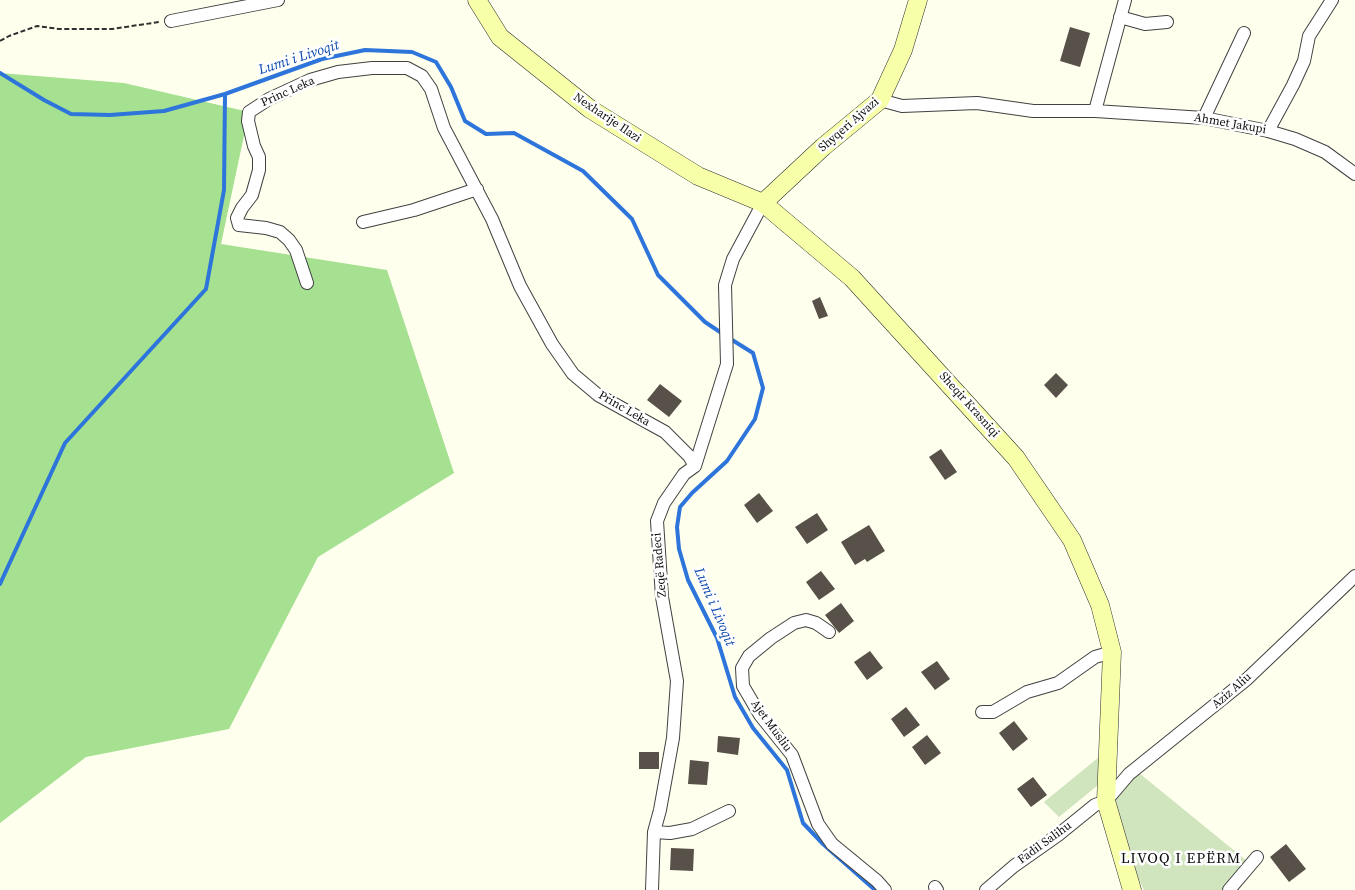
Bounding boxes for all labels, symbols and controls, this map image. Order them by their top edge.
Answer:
water label: Lumi i Livoqit [257,37,341,79]
street label: Princ Leka [259,74,317,110]
street label: Nexharije Ilazi [571,90,643,146]
street label: Shyqeri Ajvazi [816,95,882,155]
street label: Ahmet Jakupi [1193,111,1267,137]
street label: Sheqir Krasniqi [936,369,1002,441]
street label: Princ Leka [596,388,652,430]
street label: Zeqë Radeci [650,532,670,598]
water label: Lumi i Livoqit [690,565,738,649]
street label: Aziz Aliu [1209,670,1255,712]
street label: Ajet Musliu [747,697,795,755]
street label: Fadil Salihu [1015,819,1075,867]
district label: LIVOQ I EPËRM [1119,850,1243,868]

